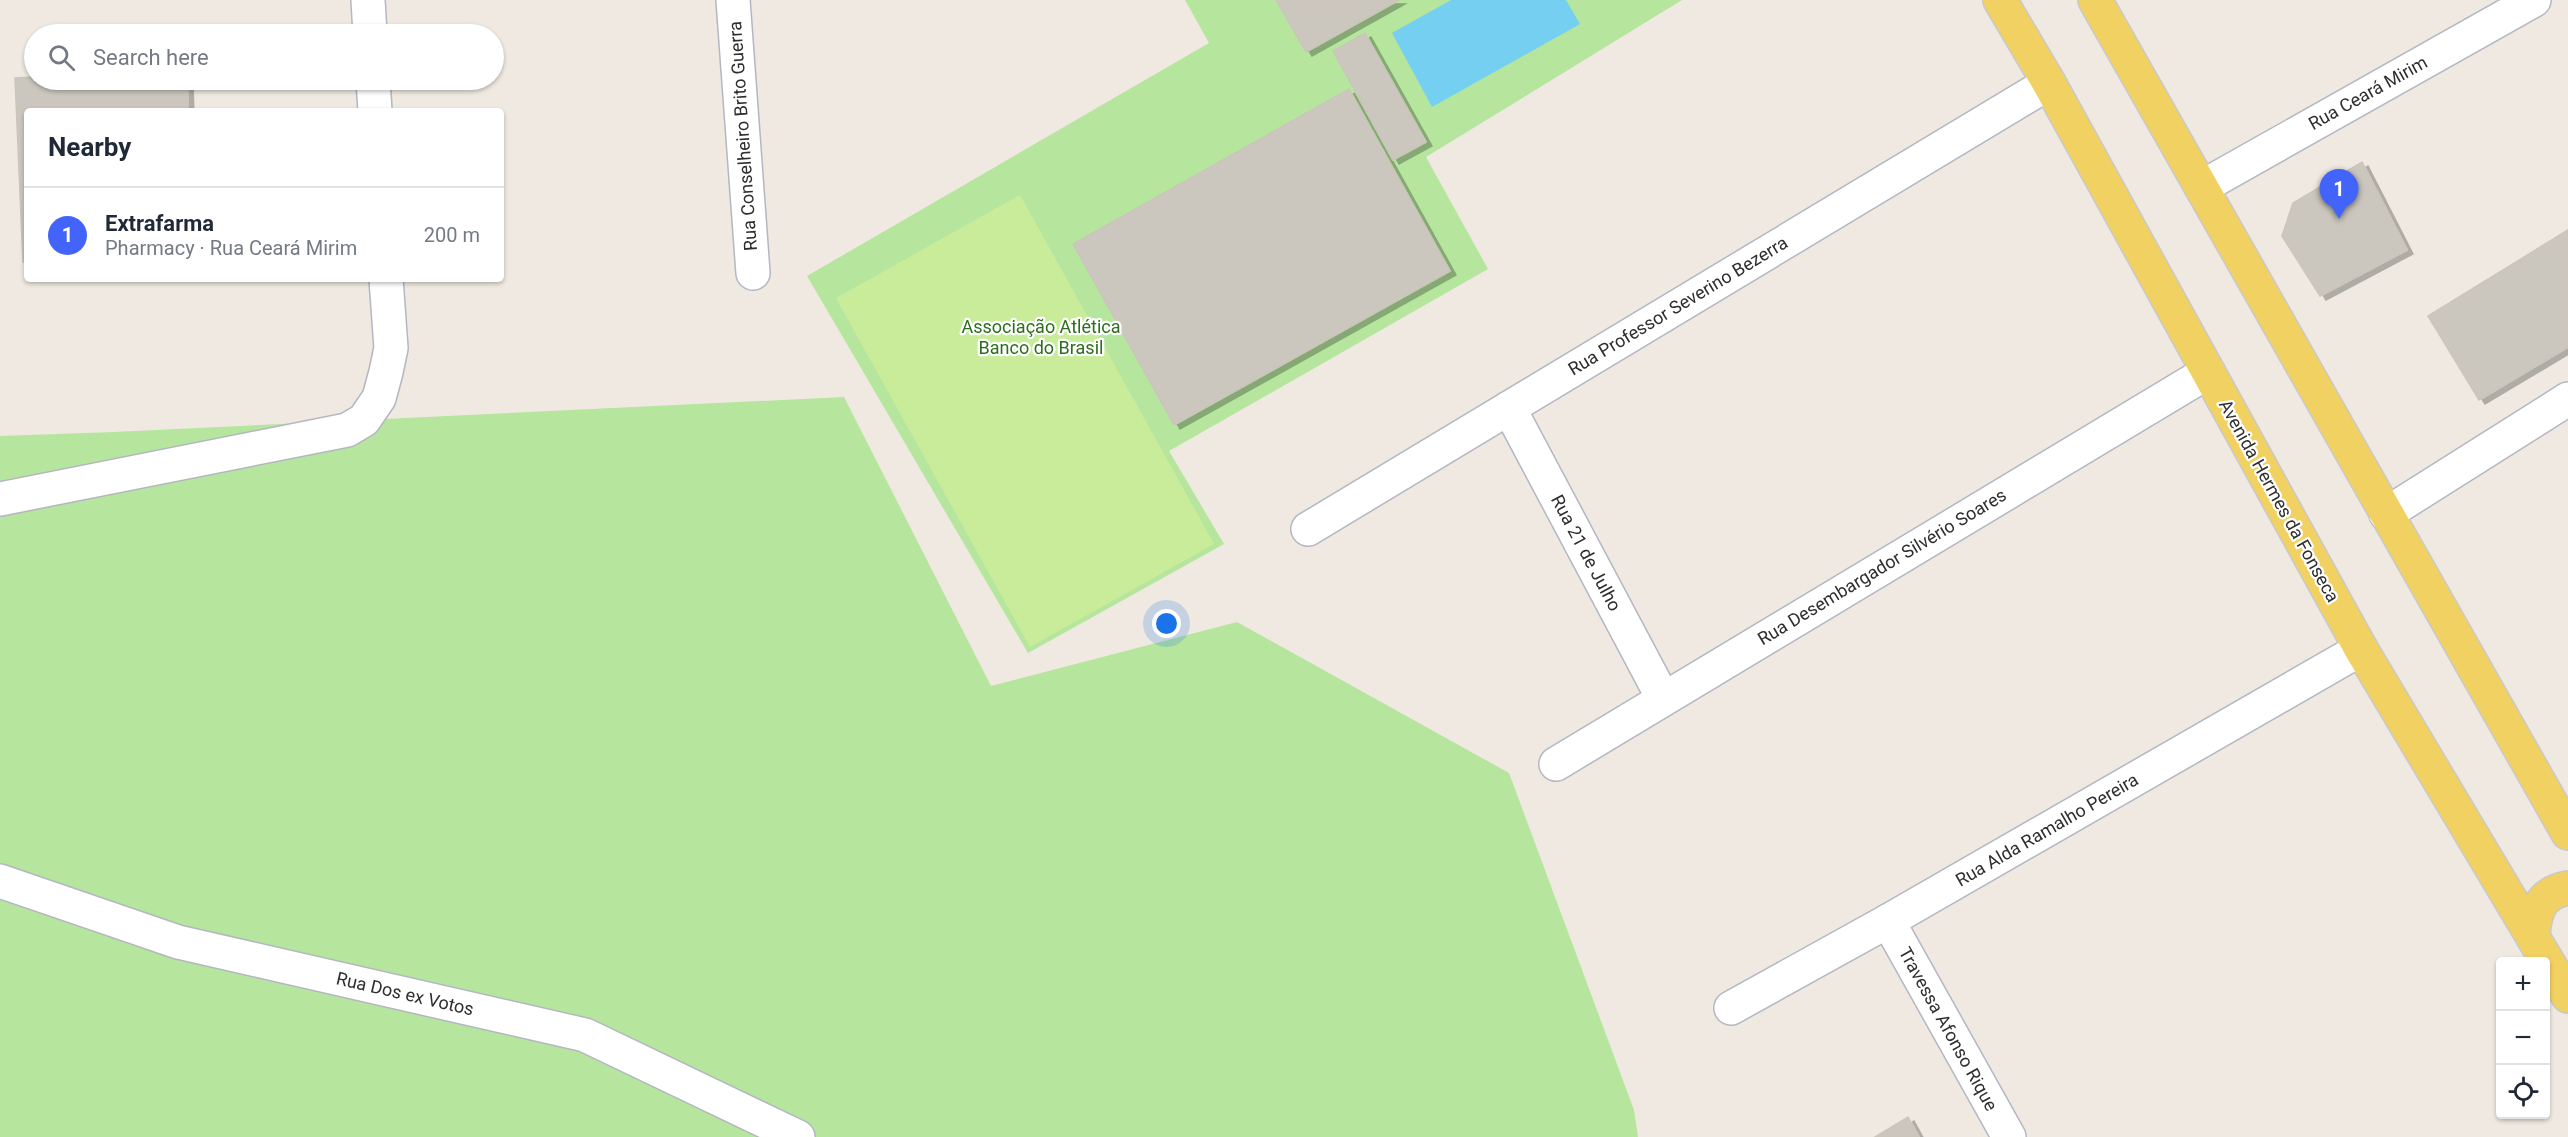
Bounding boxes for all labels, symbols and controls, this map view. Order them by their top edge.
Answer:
street label: Rua Conselheiro Brito Guerra [724,20,761,252]
search box [24,24,504,90]
icon: search [45,41,78,74]
text: Search here [93,45,209,70]
street label: Rua Ceará Mirim [2305,51,2431,134]
text: Nearby [48,132,131,162]
pin: 1 [2320,170,2358,219]
text: Extrafarma [105,211,214,236]
text: 1 [62,223,73,247]
text: 200 m [424,223,480,247]
street label: Rua Professor Severino Bezerra [1564,232,1791,379]
text: Pharmacy · Rua Ceará Mirim [105,236,357,260]
park label: Associação Atlética Banco do Brasil [961,316,1121,358]
street label: Avenida Hermes da Fonseca [2215,396,2344,606]
street label: Rua Desembargador Silvério Soares [1754,484,2010,649]
street label: Rua 21 de Julho [1547,491,1626,614]
your location [1152,609,1181,638]
street label: Rua Alda Ramalho Pereira [1952,769,2142,891]
street label: Travessa Afonso Rique [1895,943,2002,1114]
map controls [2496,957,2550,1119]
button: + [2496,957,2550,1011]
street label: Rua Dos ex Votos [334,967,476,1020]
button: − [2496,1011,2550,1065]
button: locate [2496,1065,2550,1119]

